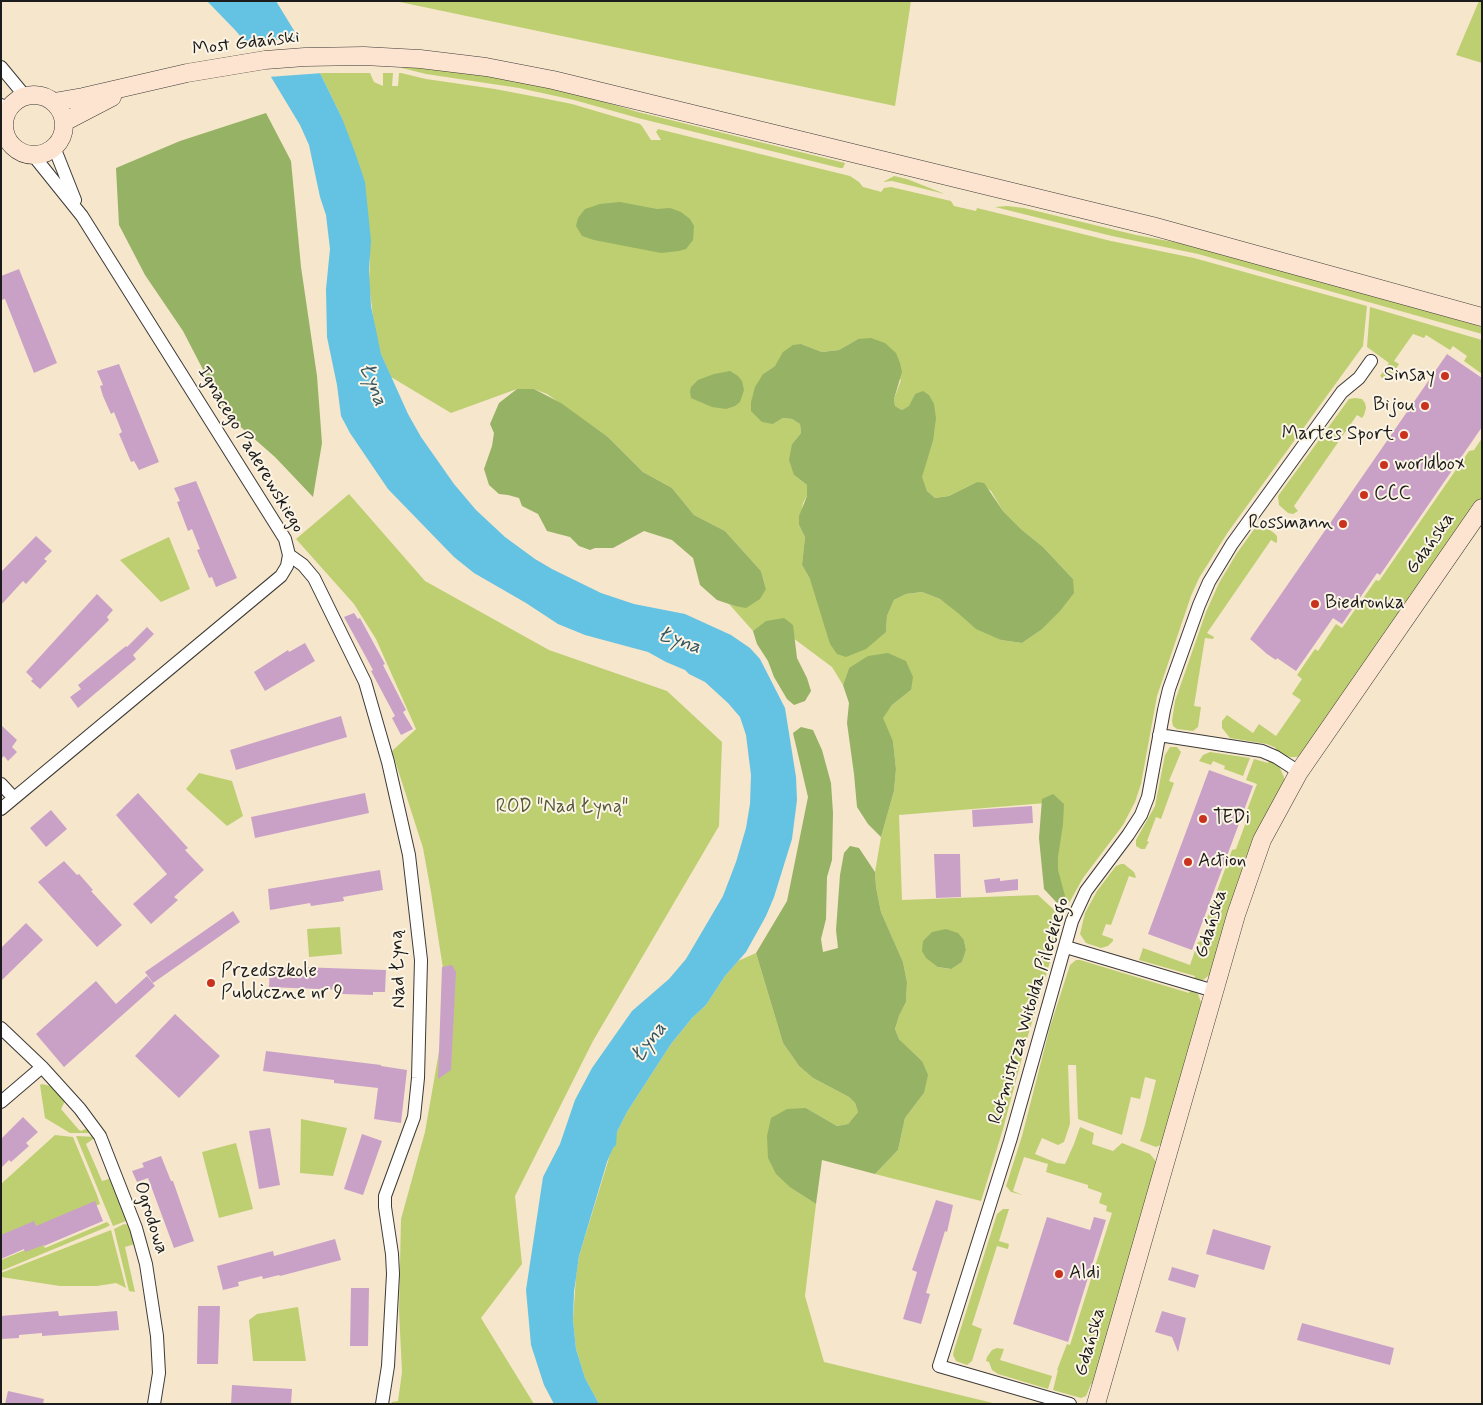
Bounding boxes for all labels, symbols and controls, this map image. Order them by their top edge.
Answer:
street label: Most Gdański [191,26,301,62]
water label: Łyna [353,360,391,410]
street label: Ignacego Paderewskiego [191,363,309,537]
place label: Sinsay [1384,365,1435,387]
marker: Sinsay [1439,370,1451,382]
place label: Bijou [1373,395,1415,417]
marker: Bijou [1419,400,1431,412]
place label: Martes Sport [1282,424,1394,446]
marker: Martes Sport [1398,429,1410,441]
place label: worldbox [1394,454,1465,476]
marker: worldbox [1378,459,1390,471]
place label: CCC [1374,484,1411,506]
marker: CCC [1358,489,1370,501]
street label: Gdańska [1402,509,1460,579]
place label: Rossmann [1249,513,1333,535]
marker: Rossmann [1337,518,1349,530]
place label: Biedronka [1325,593,1405,615]
marker: Biedronka [1309,598,1321,610]
water label: Łyna [654,623,704,661]
park label: ROD "Nad Łyną" [496,797,628,819]
place label: TEDi [1213,808,1250,830]
marker: TEDi [1197,813,1209,825]
place label: Action [1198,851,1246,873]
marker: Action [1182,856,1194,868]
street label: Gdańska [1191,887,1233,961]
street label: Rotmistrza Witolda Pileckiego [985,895,1075,1127]
street label: Nad Łyną [386,929,412,1009]
place label: Przedszkole Publiczne nr 9 [221,961,343,1005]
marker: Przedszkole Publiczne nr 9 [205,977,217,989]
water label: Łyna [627,1018,673,1068]
street label: Ogrodowa [128,1179,172,1257]
place label: Aldi [1069,1263,1100,1285]
marker: Aldi [1053,1268,1065,1280]
street label: Gdańska [1070,1305,1112,1379]

